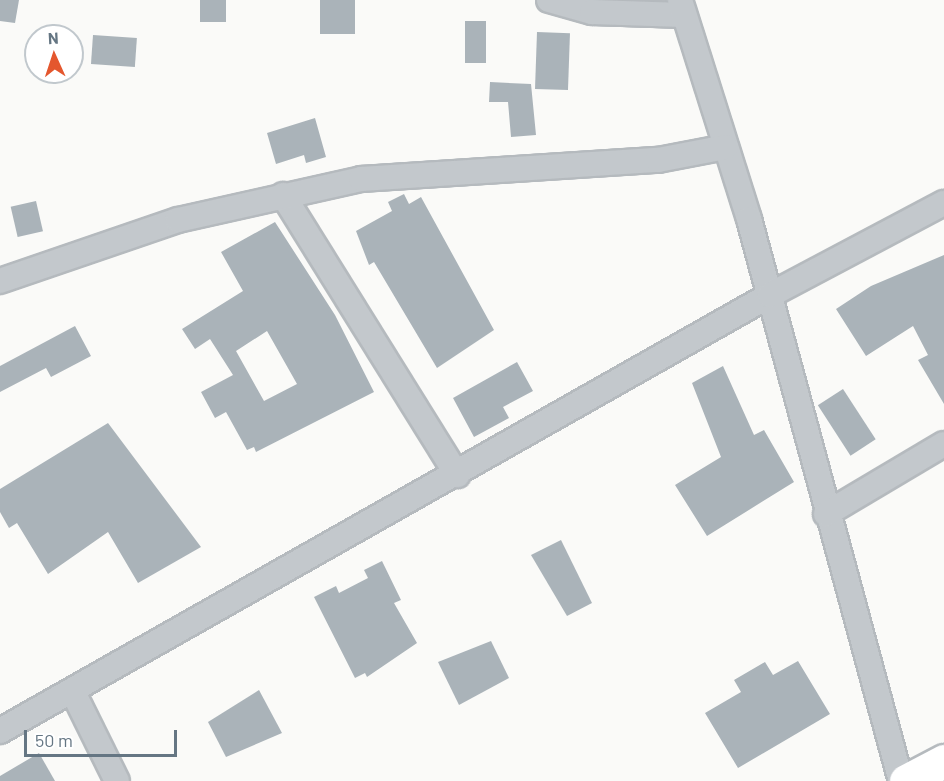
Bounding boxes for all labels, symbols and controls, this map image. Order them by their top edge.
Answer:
north arrow [24,24,84,84]
text: N [47,28,59,47]
scale bar [27,718,180,756]
text: 50 m [35,729,73,751]

